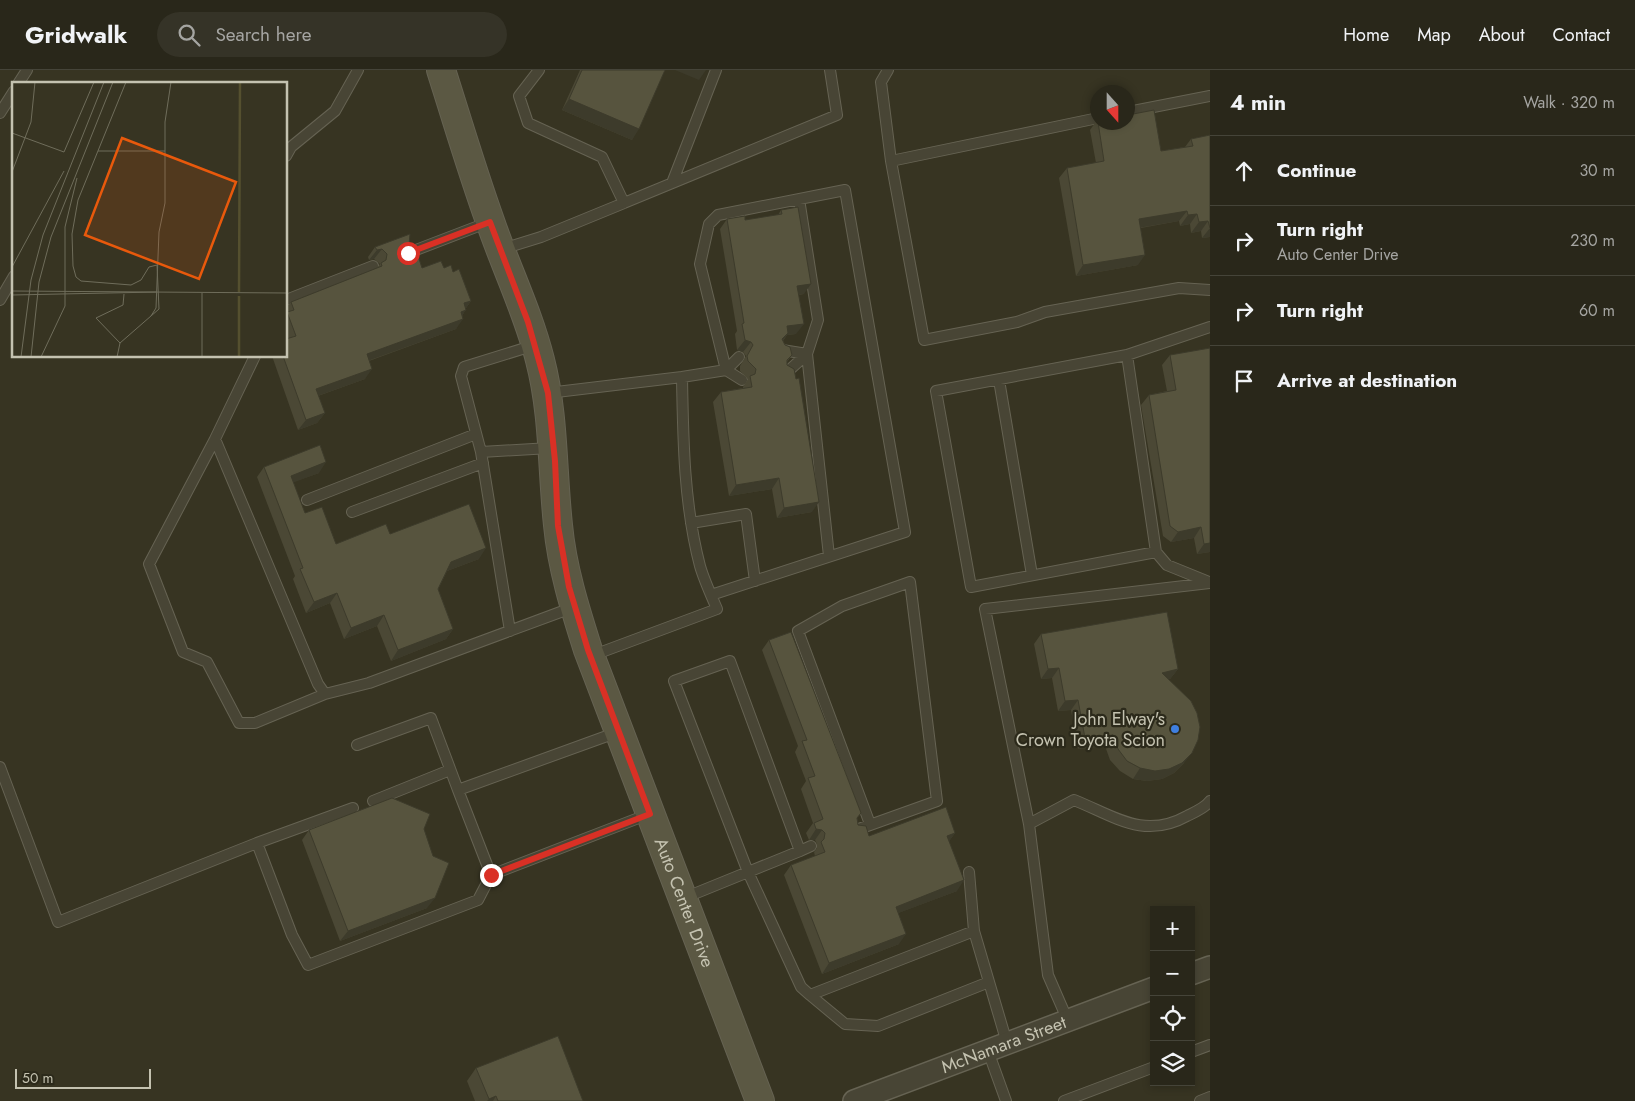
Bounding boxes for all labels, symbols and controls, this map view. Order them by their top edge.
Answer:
search box [157,12,507,57]
text: Gridwalk [25,17,127,52]
icon: search [175,21,203,49]
text: Search here [215,21,311,48]
text: Home [1343,22,1389,48]
text: Map [1417,22,1451,48]
text: About [1479,22,1524,48]
text: Contact [1552,22,1610,48]
inset map [12,82,288,358]
north arrow [1090,85,1135,130]
text: 4 min [1230,88,1286,118]
text: Walk · 320 m [1523,91,1615,114]
icon: ahead [1230,157,1258,185]
text: Continue [1277,157,1356,184]
text: 30 m [1579,159,1615,182]
text: Turn right [1277,216,1363,243]
icon: right [1230,227,1258,255]
text: 230 m [1570,229,1615,252]
route start [397,242,420,265]
text: Auto Center Drive [1277,243,1399,266]
icon: right [1230,297,1258,325]
text: Turn right [1277,297,1363,324]
text: 60 m [1579,299,1615,322]
icon: arrive [1230,367,1258,395]
text: Arrive at destination [1277,367,1457,394]
place label: John Elway's Crown Toyota Scion [1016,706,1165,753]
marker: John Elway's Crown Toyota Scion [1169,723,1181,735]
street label: Auto Center Drive [648,834,721,971]
route end [480,864,503,887]
map controls [1150,906,1195,1086]
button: + [1150,906,1195,951]
button: − [1150,951,1195,996]
button: locate [1150,996,1195,1041]
street label: McNamara Street [937,1009,1071,1080]
button: layers [1150,1041,1195,1086]
scale bar [15,1066,151,1089]
text: 50 m [22,1068,53,1088]

